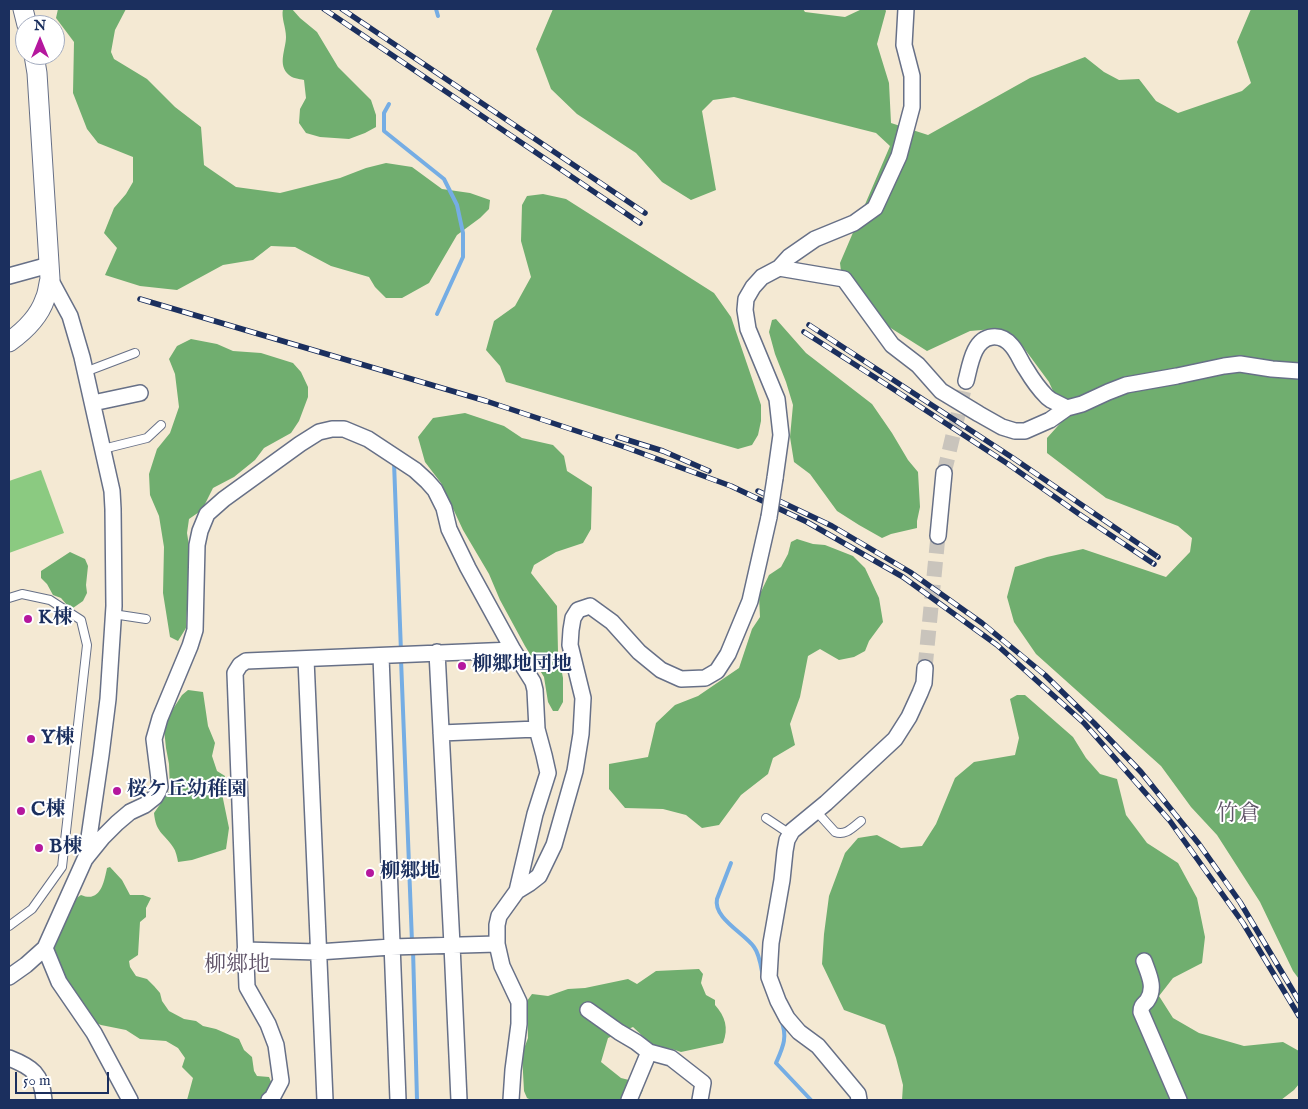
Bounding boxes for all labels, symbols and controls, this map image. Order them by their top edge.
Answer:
north arrow [15,15,65,65]
text: N [34,17,46,35]
place label: K棟 [38,607,72,631]
marker: K棟 [22,613,34,625]
place label: 柳郷地団地 [472,654,572,678]
marker: 柳郷地団地 [456,660,468,672]
place label: Y棟 [41,727,75,751]
marker: Y棟 [25,733,37,745]
place label: 桜ケ丘幼稚園 [127,779,247,803]
marker: 桜ケ丘幼稚園 [111,785,123,797]
place label: C棟 [31,799,65,823]
district label: 竹倉 [1216,802,1260,828]
marker: C棟 [15,805,27,817]
place label: B棟 [49,836,82,860]
marker: B棟 [33,842,45,854]
place label: 柳郷地 [380,861,440,885]
marker: 柳郷地 [364,867,376,879]
district label: 柳郷地 [204,953,270,979]
scale bar [18,1062,111,1094]
text: 50 m [23,1071,51,1090]

